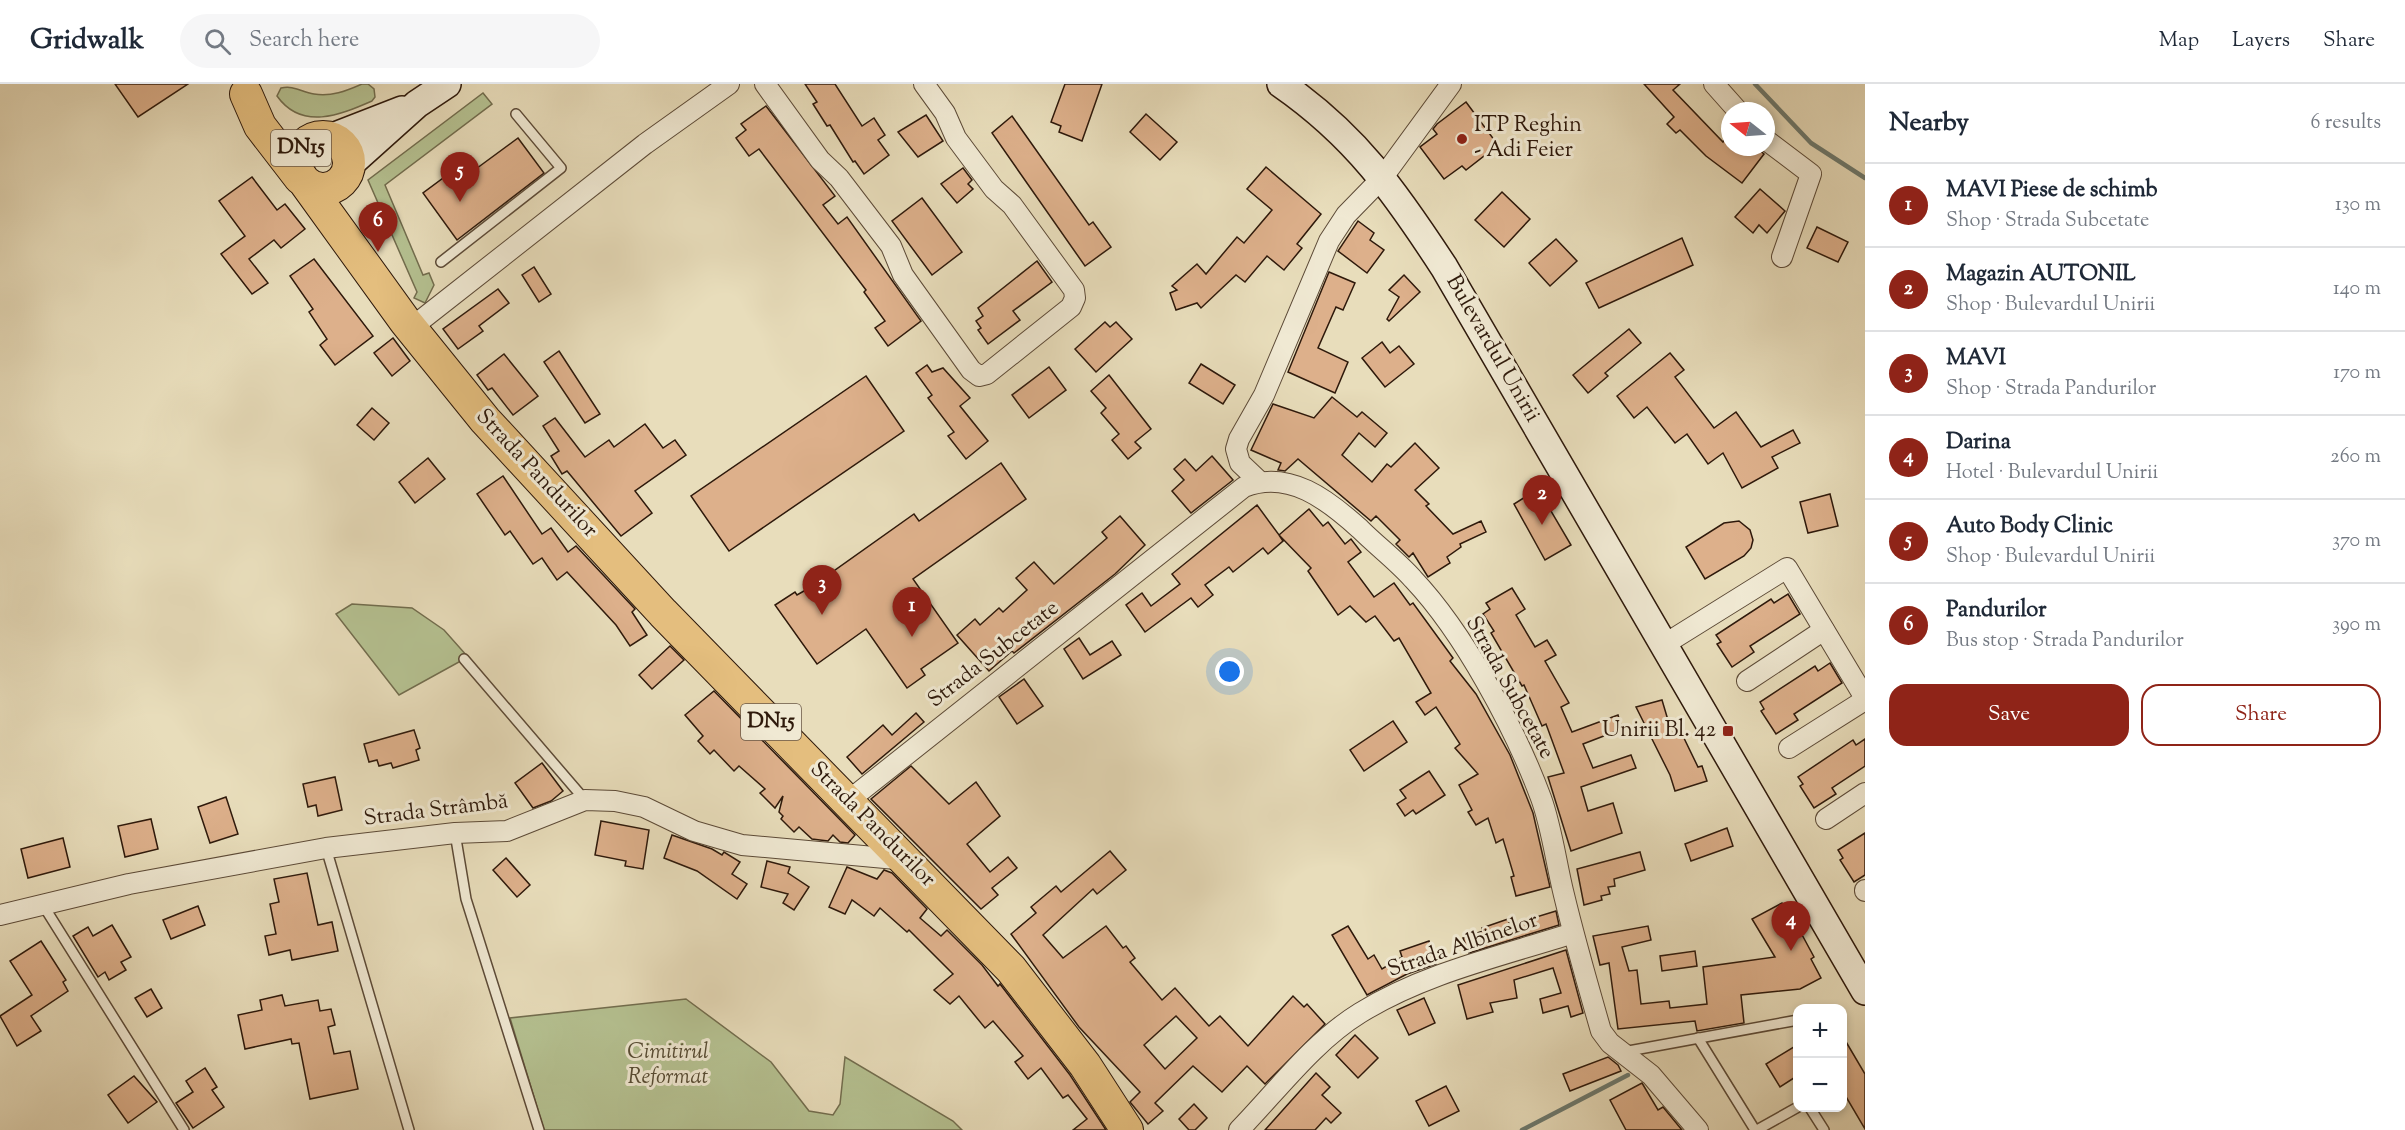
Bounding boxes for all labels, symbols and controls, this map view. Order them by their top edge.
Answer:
search box [180,14,600,68]
text: Gridwalk [30,21,144,61]
icon: search [201,25,234,58]
text: Search here [249,25,359,57]
text: Map [2159,26,2199,56]
text: Layers [2232,26,2290,56]
text: Share [2323,26,2375,56]
north arrow [1721,102,1775,156]
text: Nearby [1889,105,1969,142]
text: 6 results [2311,109,2381,138]
place label: ITP Reghin - Adi Feier [1474,110,1582,167]
road number: DN15 [271,130,331,166]
marker: ITP Reghin - Adi Feier [1455,132,1469,146]
pin: 5 [440,152,480,202]
text: MAVI Piese de schimb [1946,175,2158,207]
text: 1 [1905,191,1912,220]
text: 130 m [2335,191,2381,220]
pin: 6 [358,202,398,252]
text: Shop · Strada Subcetate [1946,207,2149,236]
text: Magazin AUTONIL [1946,259,2136,291]
street label: Bulevardul Unirii [1437,269,1547,429]
text: 2 [1904,275,1913,304]
text: 140 m [2333,275,2381,304]
text: Shop · Bulevardul Unirii [1946,291,2155,320]
text: MAVI [1946,343,2006,375]
text: 3 [1904,359,1913,388]
text: 170 m [2333,359,2381,388]
text: Shop · Strada Pandurilor [1946,375,2156,404]
street label: Strada Pandurilor [467,402,605,546]
text: Darina [1946,427,2011,459]
text: 4 [1903,443,1914,472]
text: 260 m [2330,443,2381,472]
text: Hotel · Bulevardul Unirii [1946,459,2158,488]
pin: 2 [1522,476,1562,525]
text: Auto Body Clinic [1946,511,2113,543]
text: 5 [1905,527,1912,556]
text: 370 m [2332,527,2381,556]
text: Shop · Bulevardul Unirii [1946,543,2155,572]
pin: 3 [802,566,842,615]
pin: 1 [892,588,932,637]
street label: Strada Subcetate [922,593,1066,717]
text: Pandurilor [1946,595,2047,627]
street label: Strada Subcetate [1456,611,1562,765]
text: 6 [1904,611,1913,640]
text: 390 m [2332,611,2381,640]
text: Bus stop · Strada Pandurilor [1946,627,2184,656]
your location [1215,657,1244,686]
button: Save [1889,684,2129,746]
button: Share [2141,684,2381,746]
road number: DN15 [741,704,801,740]
place label: Unirii Bl. 42 [1602,715,1716,747]
marker: Unirii Bl. 42 [1721,724,1735,738]
street label: Strada Pandurilor [802,755,942,895]
street label: Strada Strâmbă [362,786,510,836]
pin: 4 [1772,902,1810,951]
street label: Strada Albinelor [1383,905,1543,987]
map controls [1793,1004,1847,1112]
button: + [1793,1004,1847,1058]
park label: Cimitirul Reformat [627,1037,709,1094]
button: − [1793,1058,1847,1112]

